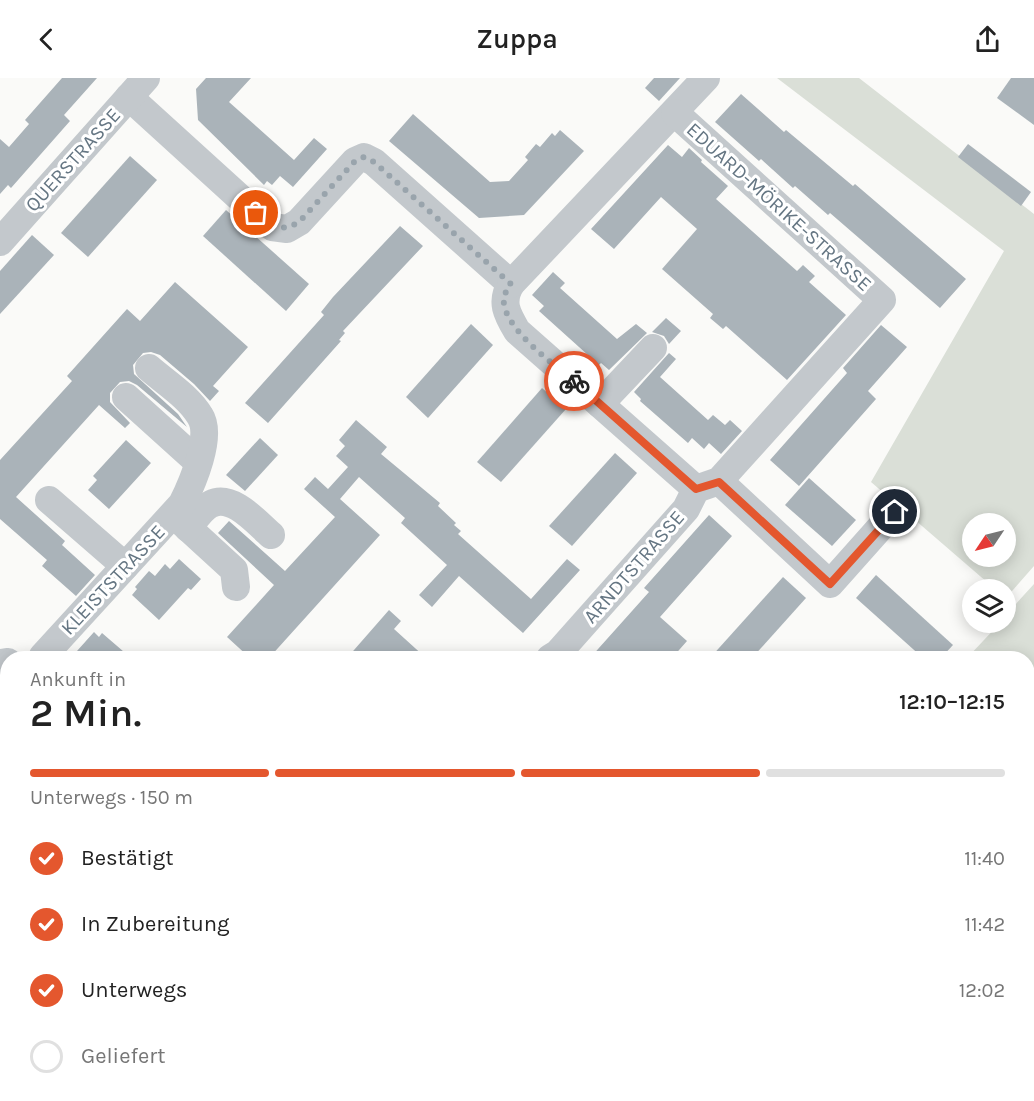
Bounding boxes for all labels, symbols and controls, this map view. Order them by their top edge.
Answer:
icon: back [30,23,63,56]
text: Zuppa [476,23,558,55]
icon: share [971,23,1004,56]
street label: QUERSTRASSE [21,104,125,216]
street label: EDUARD-MÖRIKE-STRASSE [682,118,876,296]
pin [230,187,281,238]
icon: bag [239,196,272,229]
courier [544,351,604,411]
icon: bike [558,365,591,398]
pin [869,486,920,537]
icon: home [878,495,911,528]
street label: ARNDTSTRASSE [579,506,689,628]
north arrow [962,513,1016,567]
map controls [962,513,1016,633]
street label: KLEISTSTRASSE [56,520,170,640]
button: layers [962,579,1016,633]
text: Ankunft in [30,668,126,691]
text: 12:10–12:15 [899,689,1005,715]
text: 2 Min. [30,690,141,736]
text: Unterwegs · 150 m [30,786,193,809]
icon: check [30,842,63,875]
text: Bestätigt [81,845,173,871]
text: 11:40 [964,847,1005,870]
icon: check [30,908,63,941]
text: In Zubereitung [81,911,229,937]
text: 11:42 [964,913,1005,936]
icon: check [30,974,63,1007]
text: Unterwegs [81,977,187,1003]
text: 12:02 [959,979,1005,1002]
text: Geliefert [81,1043,166,1069]

